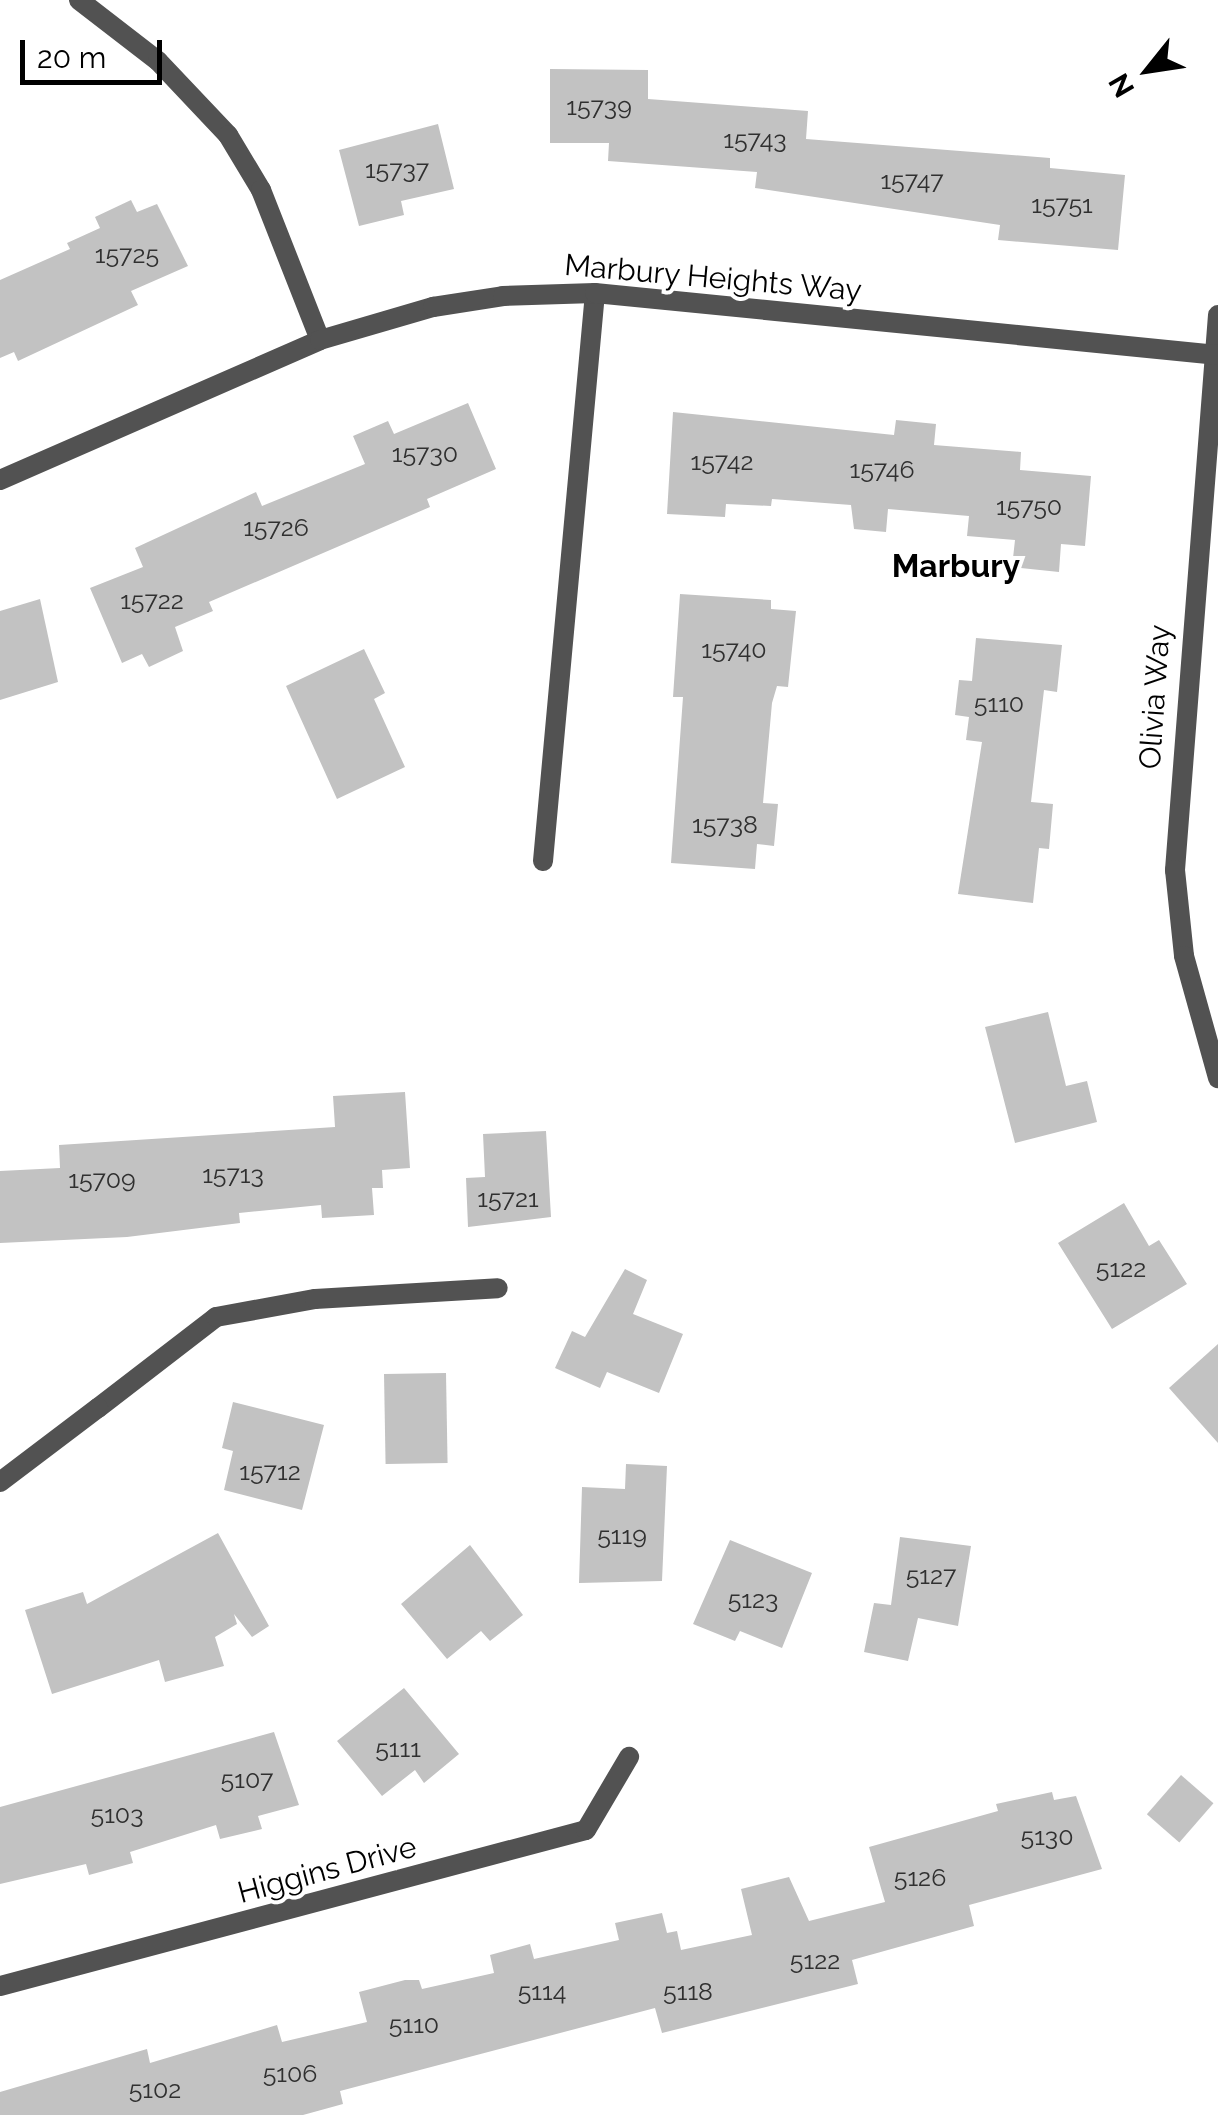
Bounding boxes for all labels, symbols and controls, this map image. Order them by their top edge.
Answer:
scale bar [25,20,168,82]
north arrow [1098,20,1198,120]
text: 20 m [37,40,106,75]
text: N [1102,68,1141,103]
house number: 15739 [566,91,632,121]
house number: 15743 [723,124,787,154]
house number: 15737 [365,154,429,184]
house number: 15747 [880,165,944,195]
house number: 15751 [1031,189,1093,219]
house number: 15725 [95,239,159,269]
street label: Marbury Heights Way [562,247,864,309]
house number: 15730 [392,438,458,468]
house number: 15742 [690,446,754,476]
house number: 15746 [849,454,915,484]
house number: 15750 [996,491,1062,521]
house number: 15726 [243,512,309,542]
district label: Marbury [892,547,1020,585]
house number: 15722 [120,585,184,615]
street label: Olivia Way [1132,623,1178,771]
house number: 15740 [701,634,767,664]
house number: 5110 [974,688,1024,718]
house number: 15738 [692,809,758,839]
house number: 15713 [202,1159,264,1189]
house number: 15709 [68,1164,136,1194]
house number: 15721 [477,1183,539,1213]
house number: 5122 [1096,1253,1146,1283]
house number: 15712 [239,1456,301,1486]
house number: 5119 [597,1520,647,1550]
house number: 5127 [906,1560,956,1590]
house number: 5123 [728,1584,778,1614]
house number: 5111 [375,1733,421,1763]
house number: 5107 [221,1764,273,1794]
house number: 5103 [91,1799,143,1829]
house number: 5130 [1021,1821,1073,1851]
street label: Higgins Drive [234,1829,420,1911]
house number: 5126 [894,1862,946,1892]
house number: 5122 [790,1945,840,1975]
house number: 5114 [518,1976,566,2006]
house number: 5118 [663,1976,713,2006]
house number: 5110 [389,2009,439,2039]
house number: 5106 [263,2058,317,2088]
house number: 5102 [129,2074,181,2104]

